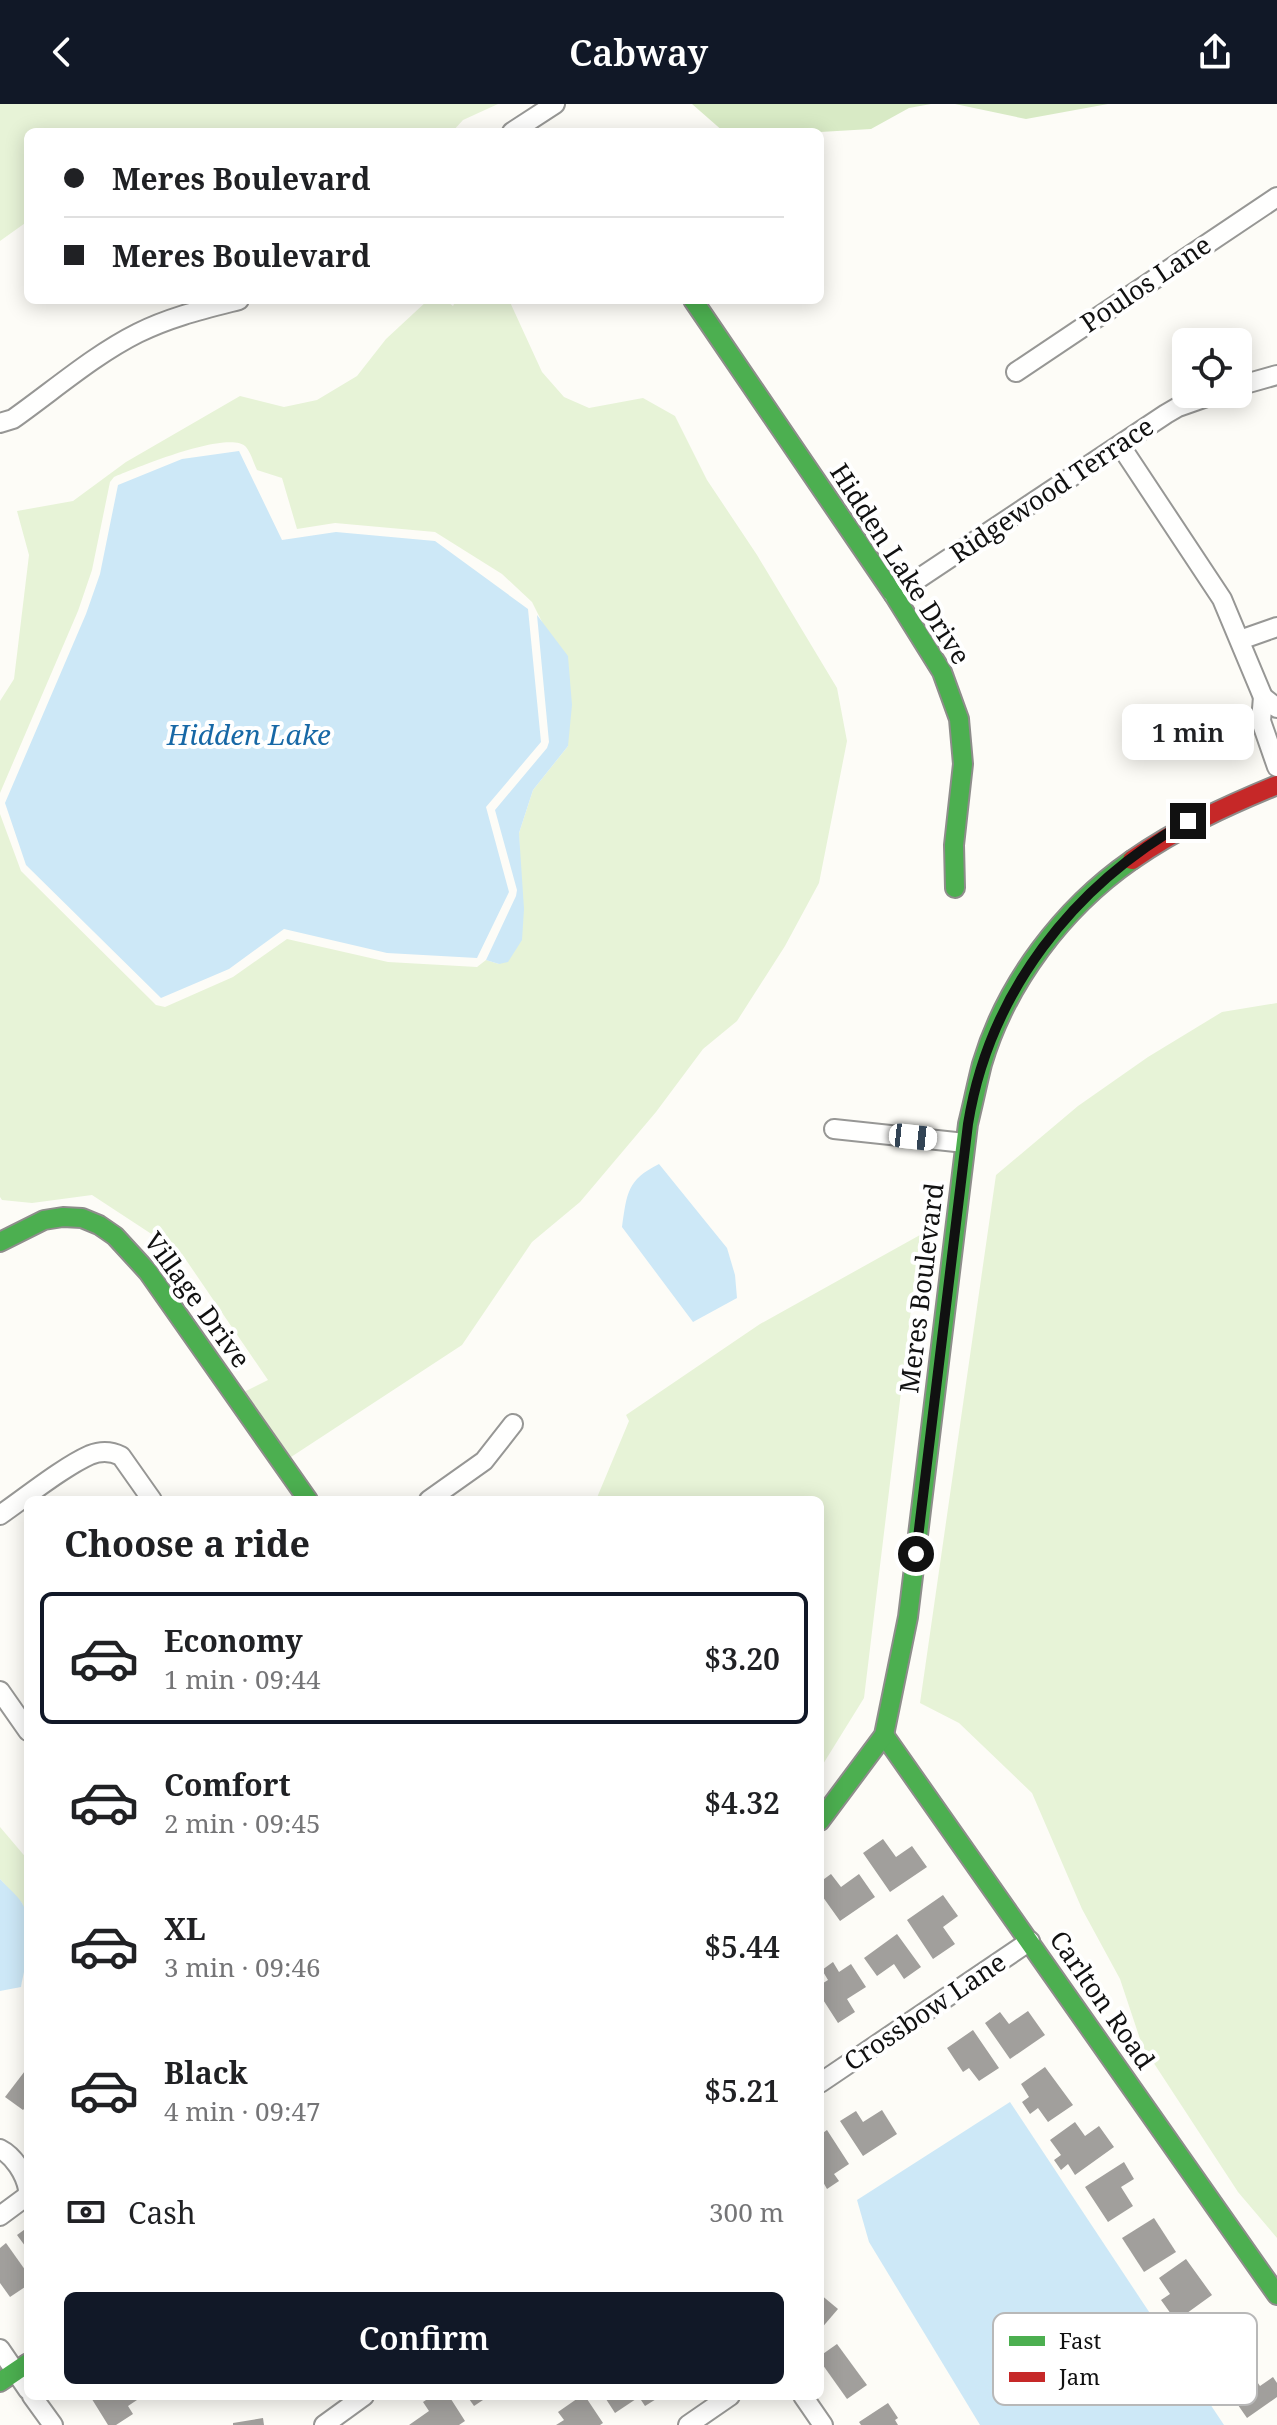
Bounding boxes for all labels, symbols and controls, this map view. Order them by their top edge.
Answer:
text: Cabway [569,28,708,77]
icon: back [40,30,84,74]
icon: share [1193,30,1237,74]
text: Meres Boulevard [112,158,370,199]
street label: Poulos Lane [1073,226,1218,340]
text: Meres Boulevard [112,235,370,276]
map controls [1172,328,1252,408]
button: locate [1172,328,1252,408]
street label: Ridgewood Terrace [943,408,1160,571]
street label: Hidden Lake Drive [822,456,979,671]
callout: 1 min [1122,705,1254,761]
text: 1 min [1152,714,1224,750]
water label: Hidden Lake [166,715,331,753]
route end [1170,803,1206,839]
car [888,1123,938,1151]
street label: Meres Boulevard [890,1181,952,1395]
street label: Village Drive [136,1224,259,1375]
text: Choose a ride [64,1519,310,1568]
route start [898,1536,934,1572]
text: Economy [164,1620,303,1661]
icon: car [68,1622,140,1694]
text: $3.20 [704,1638,780,1679]
text: 1 min · 09:44 [164,1661,321,1697]
text: Comfort [164,1764,291,1805]
icon: car [68,1766,140,1838]
text: $4.32 [704,1782,780,1823]
text: 2 min · 09:45 [164,1805,321,1841]
text: XL [164,1908,206,1949]
icon: car [68,1910,140,1982]
street label: Carlton Road [1042,1923,1164,2076]
text: $5.44 [704,1926,780,1967]
street label: Crossbow Lane [836,1944,1013,2079]
text: 3 min · 09:46 [164,1949,321,1985]
text: Black [164,2052,248,2093]
icon: car [68,2054,140,2126]
text: $5.21 [704,2070,780,2111]
text: 4 min · 09:47 [164,2093,321,2129]
icon: cash [64,2190,108,2234]
text: Cash [128,2192,196,2233]
text: 300 m [709,2194,784,2230]
button: Confirm [64,2292,784,2384]
legend [993,2313,1257,2405]
text: Fast [1059,2325,1101,2355]
text: Jam [1058,2361,1100,2391]

